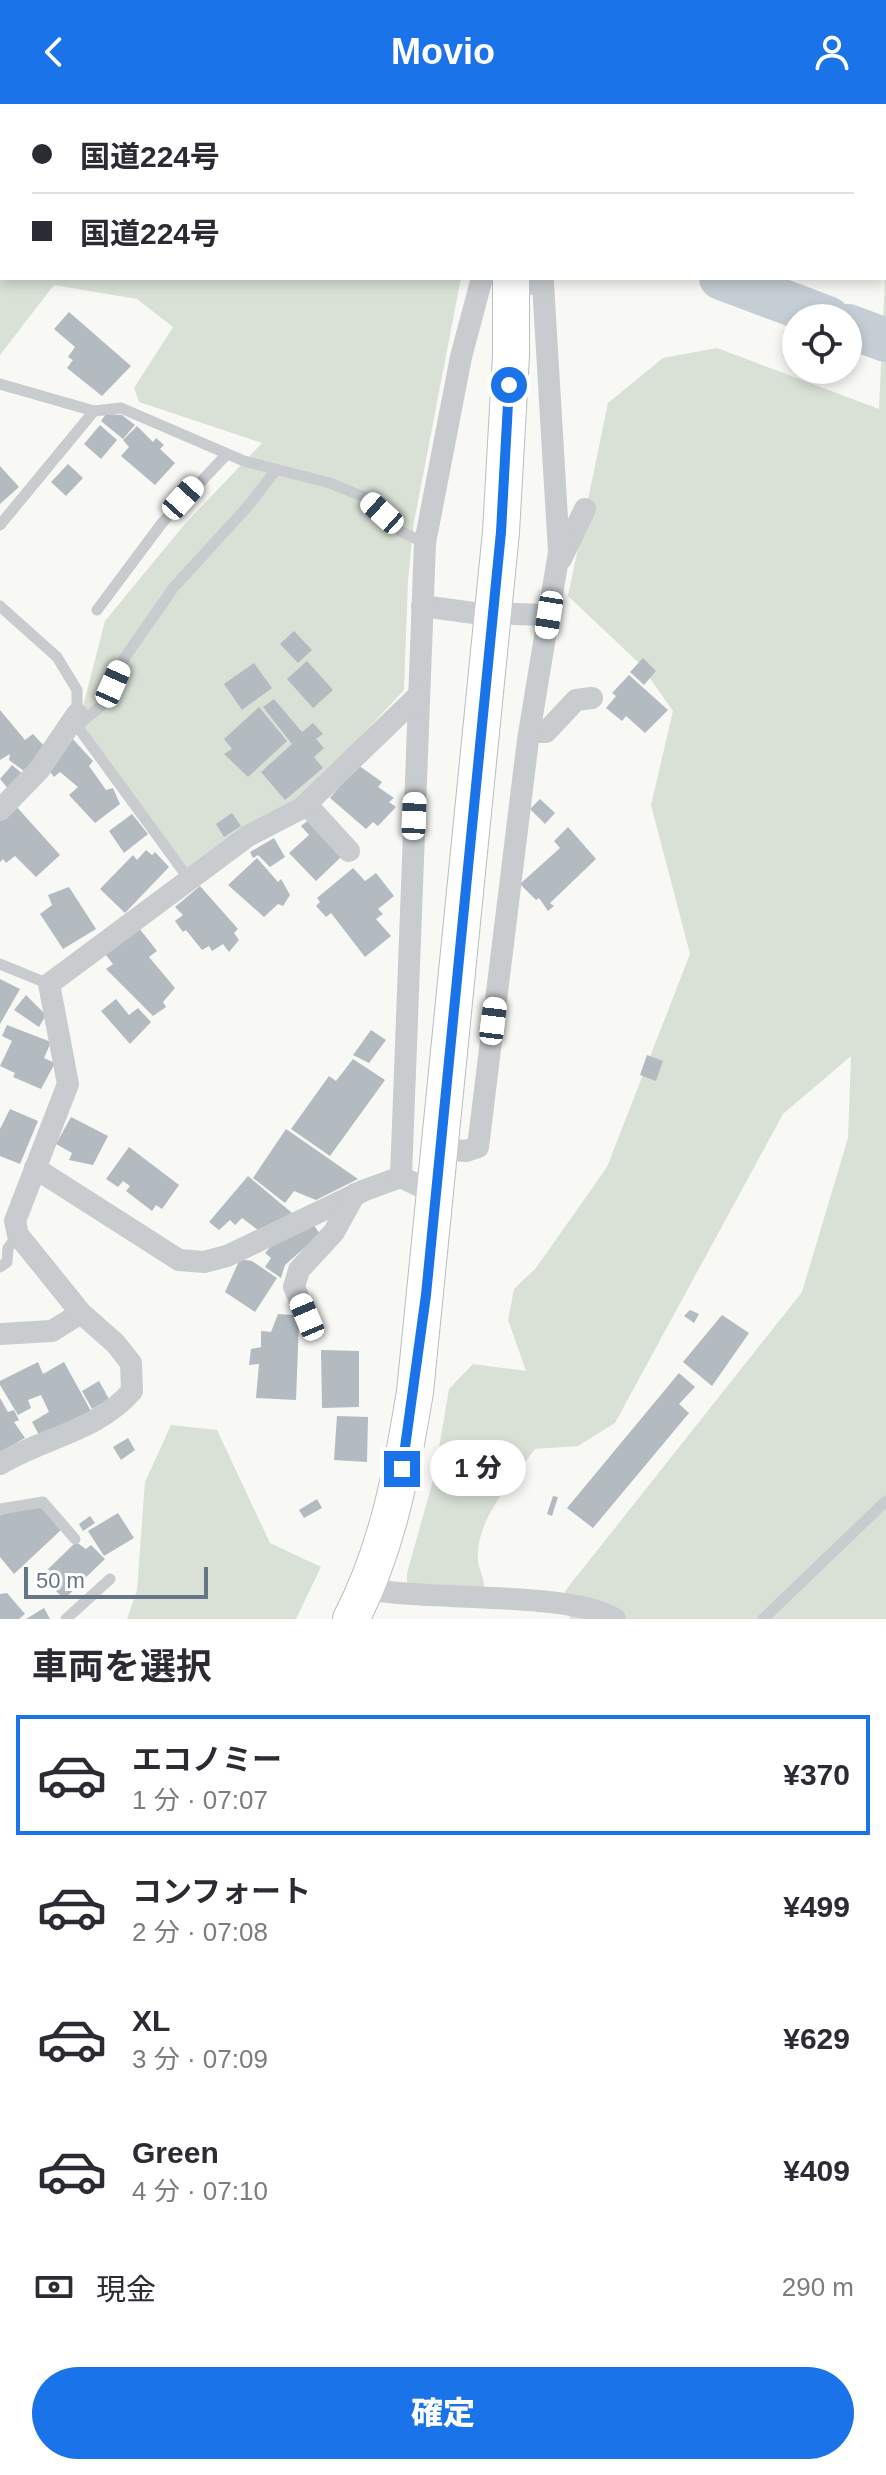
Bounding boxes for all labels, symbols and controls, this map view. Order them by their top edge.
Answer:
icon: back [32,30,76,74]
icon: person [810,30,854,74]
text: Movio [391,31,495,72]
text: 国道224号 [80,140,220,173]
text: 国道224号 [80,217,220,250]
map controls [782,304,862,384]
button: locate [782,304,862,384]
route start [491,367,527,403]
car [158,472,208,524]
car [356,488,408,538]
car [533,589,565,641]
car [92,657,134,711]
car [401,792,427,840]
car [478,996,508,1046]
car [287,1290,327,1344]
callout: 1 分 [430,1441,526,1497]
route end [384,1451,420,1487]
text: 1 分 [454,1453,502,1483]
scale bar [24,1563,208,1599]
text: 50 m [36,1568,85,1593]
text: 車両を選択 [32,1646,212,1687]
icon: car [36,1739,108,1811]
text: エコノミー [132,1743,282,1776]
text: ¥370 [783,1758,850,1791]
text: 1 分 · 07:07 [132,1785,268,1815]
icon: car [36,1871,108,1943]
text: コンフォート [132,1875,311,1908]
text: ¥499 [783,1890,850,1923]
text: 2 分 · 07:08 [132,1917,268,1947]
icon: car [36,2003,108,2075]
text: XL [132,2004,170,2037]
text: ¥629 [783,2022,850,2055]
text: 3 分 · 07:09 [132,2044,268,2074]
icon: car [36,2135,108,2207]
text: Green [132,2136,219,2169]
text: ¥409 [783,2154,850,2187]
text: 4 分 · 07:10 [132,2176,268,2206]
icon: cash [32,2265,76,2309]
text: 290 m [782,2272,854,2302]
text: 現金 [96,2273,156,2306]
button: 確定 [32,2367,854,2459]

